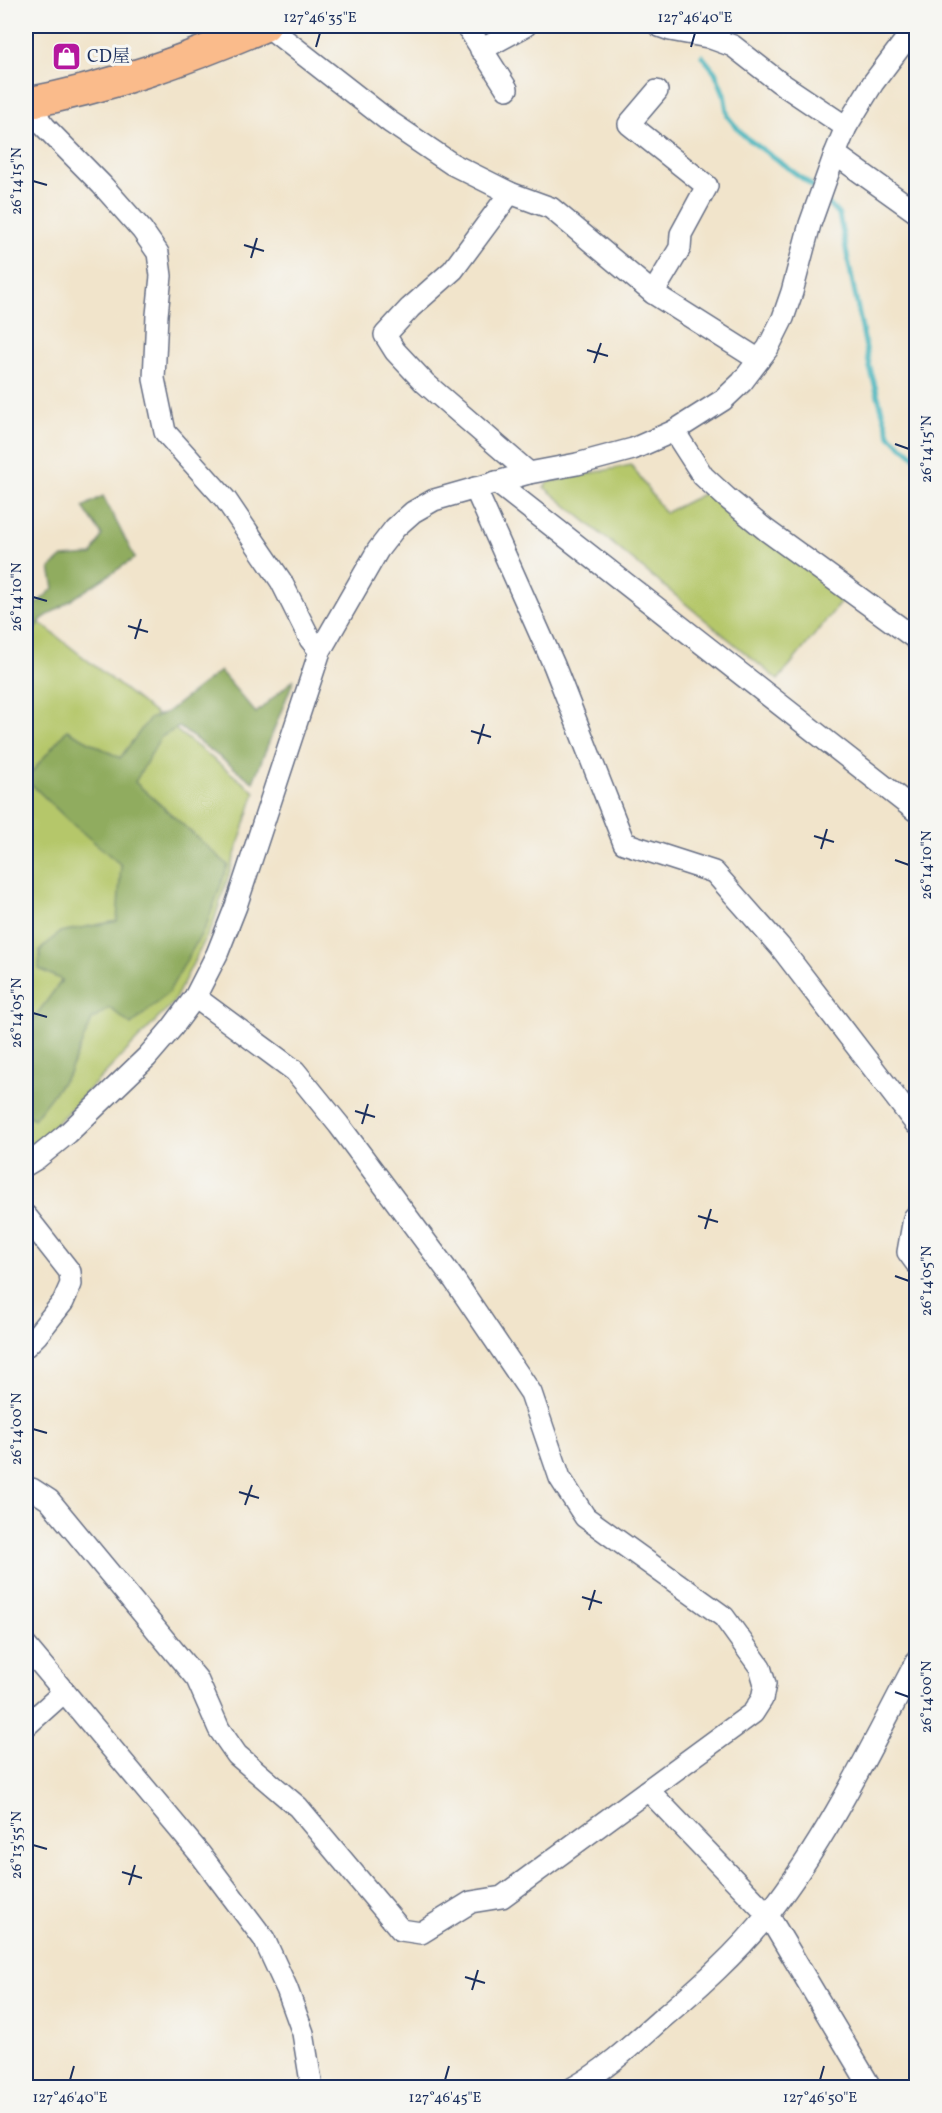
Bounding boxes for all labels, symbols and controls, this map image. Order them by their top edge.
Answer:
text: 127°46'35"E [283,8,357,29]
text: 127°46'40"E [658,8,732,29]
shop icon: CD屋 [50,41,82,73]
place label: CD屋 [87,45,130,70]
text: 26°14'15"N [7,147,28,215]
text: 26°14'15"N [917,415,938,483]
text: 26°14'10"N [7,562,28,632]
text: 26°14'10"N [917,830,938,900]
text: 26°14'05"N [7,978,28,1048]
text: 26°14'05"N [917,1246,938,1316]
text: 26°14'00"N [7,1393,28,1465]
text: 26°14'00"N [917,1661,938,1733]
text: 26°13'55"N [7,1811,28,1879]
text: 127°46'40"E [33,2088,107,2109]
text: 127°46'45"E [408,2088,482,2109]
text: 127°46'50"E [783,2088,857,2109]

